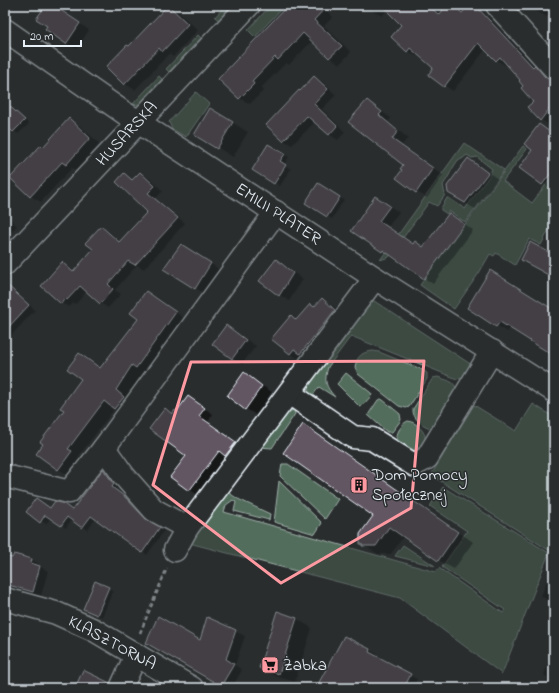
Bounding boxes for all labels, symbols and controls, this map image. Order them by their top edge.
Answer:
scale bar [24,22,81,48]
text: 20 m [30,28,53,46]
street label: HUSARSKA [90,96,164,172]
street label: EMILII PLATER [230,177,326,252]
place label: Dom Pomocy Społecznej [371,463,467,508]
building icon: Dom Pomocy Społecznej [349,475,369,495]
street label: KLASZTORNA [63,609,161,677]
place label: Żabka [283,653,327,678]
supermarket icon: Żabka [260,655,280,675]

